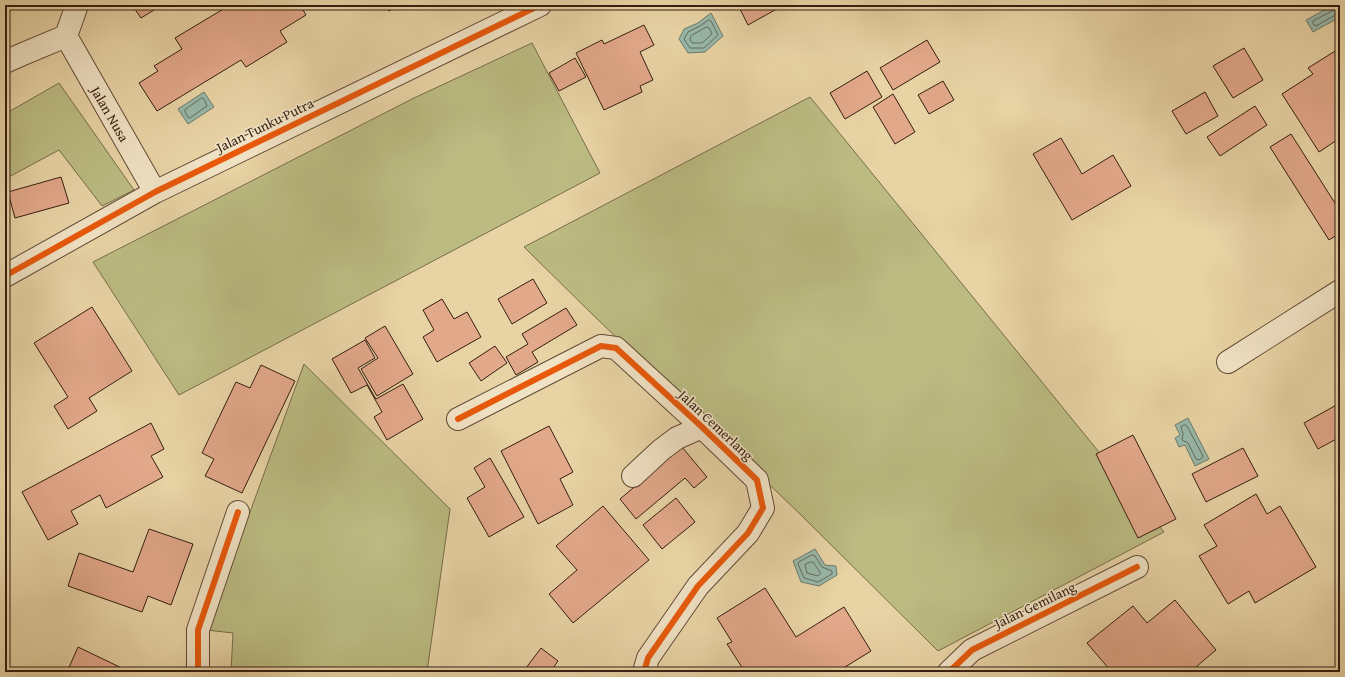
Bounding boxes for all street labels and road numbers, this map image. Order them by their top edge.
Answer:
street label: Jalan Nusa [85,81,134,146]
street label: Jalan Tunku Putra [211,93,317,158]
street label: Jalan Cemerlang [673,384,758,465]
street label: Jalan Gemilang [989,577,1079,634]

